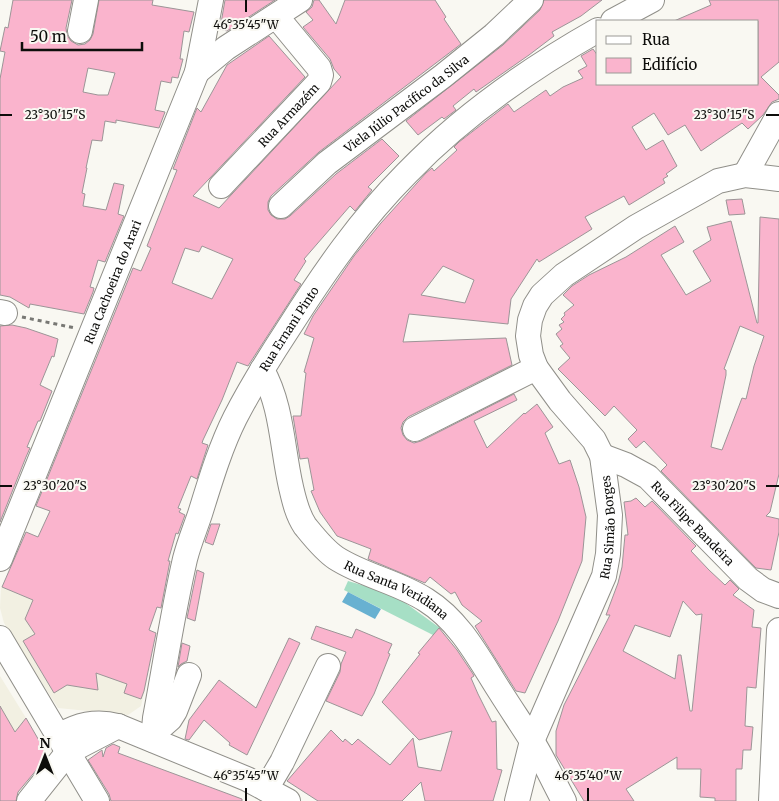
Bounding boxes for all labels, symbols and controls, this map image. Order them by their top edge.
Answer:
text: 46°35'45"W [213,17,280,32]
scale bar [22,20,142,52]
legend [596,20,759,85]
text: 50 m [30,27,67,46]
text: Rua [642,30,670,49]
street label: Viela Júlio Pacífico da Silva [340,51,472,156]
text: Edifício [642,55,698,74]
street label: Rua Armazém [255,80,322,150]
text: 23°30'15"S [25,107,85,122]
text: 23°30'15"S [694,107,754,122]
street label: Rua Cachoeira do Arari [80,218,144,346]
street label: Rua Ernani Pinto [256,283,321,374]
street label: Rua Simão Borges [596,475,617,580]
text: 23°30'20"S [23,478,87,493]
street label: Rua Filipe Bandeira [648,478,738,569]
text: 23°30'20"S [692,478,756,493]
street label: Rua Santa Veridiana [342,557,453,622]
north arrow [20,731,70,781]
text: N [39,734,51,752]
text: 46°35'45"W [213,768,280,783]
text: 46°35'40"W [554,768,623,783]

